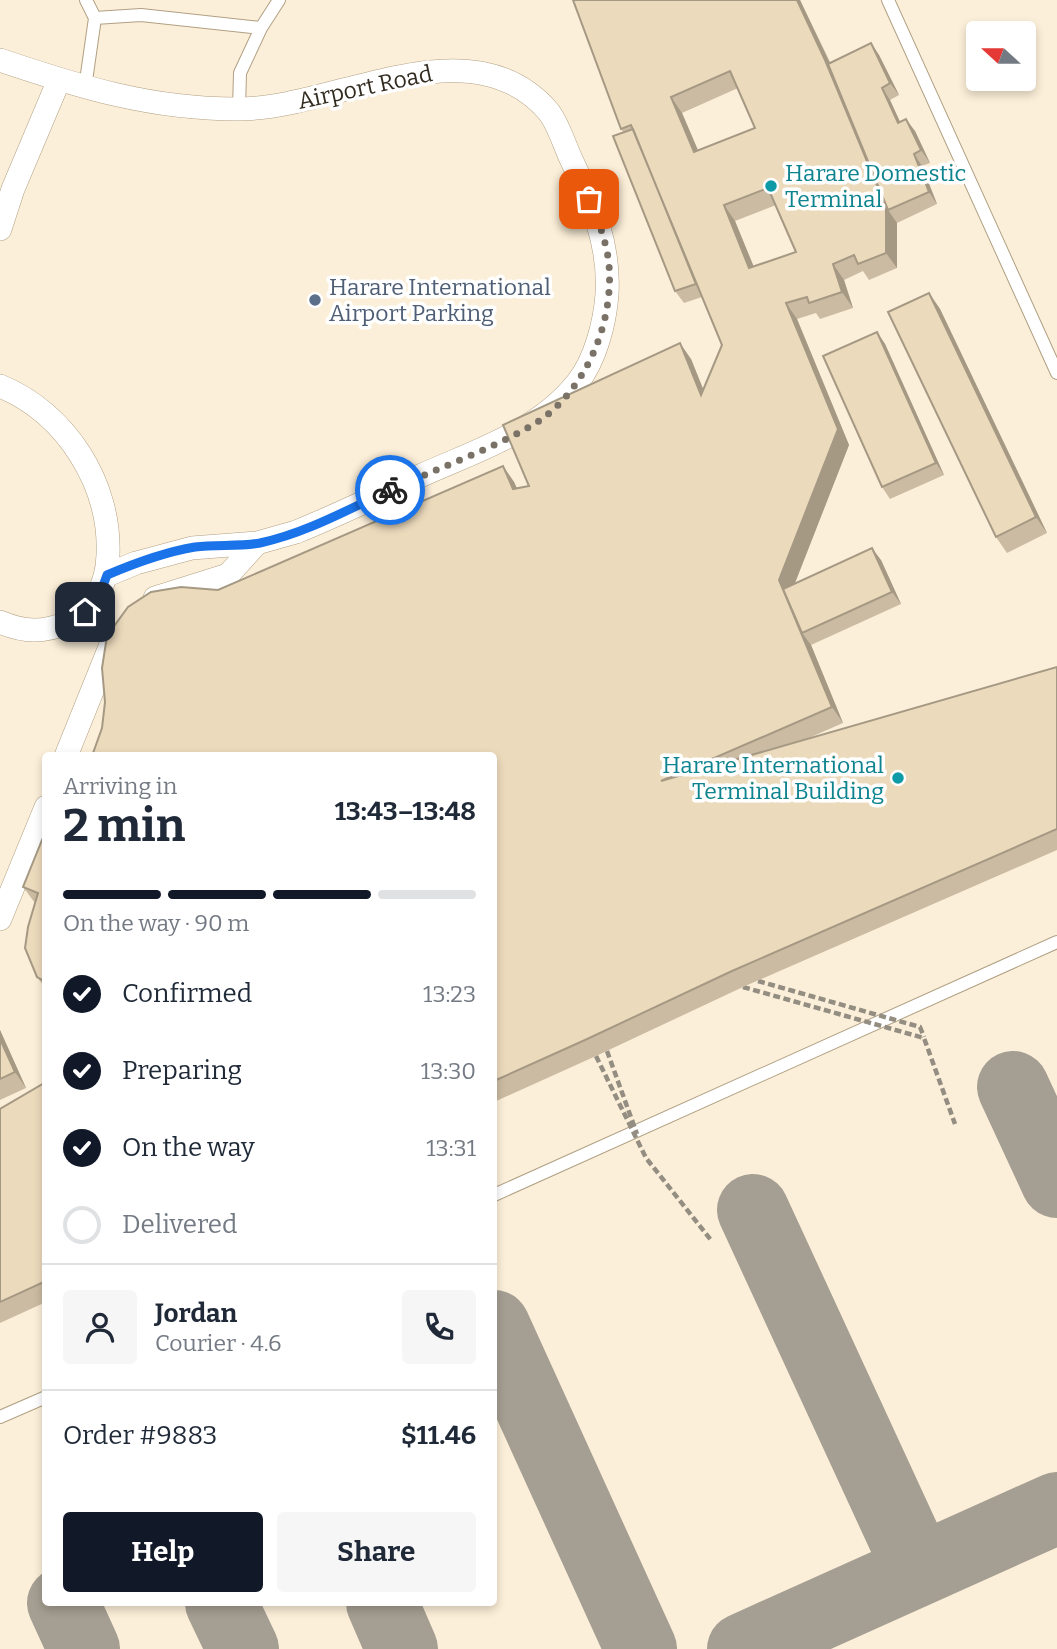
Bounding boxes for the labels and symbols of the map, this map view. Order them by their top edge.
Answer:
north arrow [966,21,1036,91]
street label: Airport Road [295,59,435,115]
place label: Harare Domestic Terminal [785,159,966,213]
pin [559,169,619,229]
marker: Harare Domestic Terminal [763,178,779,194]
place label: Harare International Airport Parking [329,273,551,327]
marker: Harare International Airport Parking [307,292,323,308]
courier [355,455,425,525]
pin [55,582,115,642]
place label: Harare International Terminal Building [662,751,884,805]
marker: Harare International Terminal Building [890,770,906,786]

